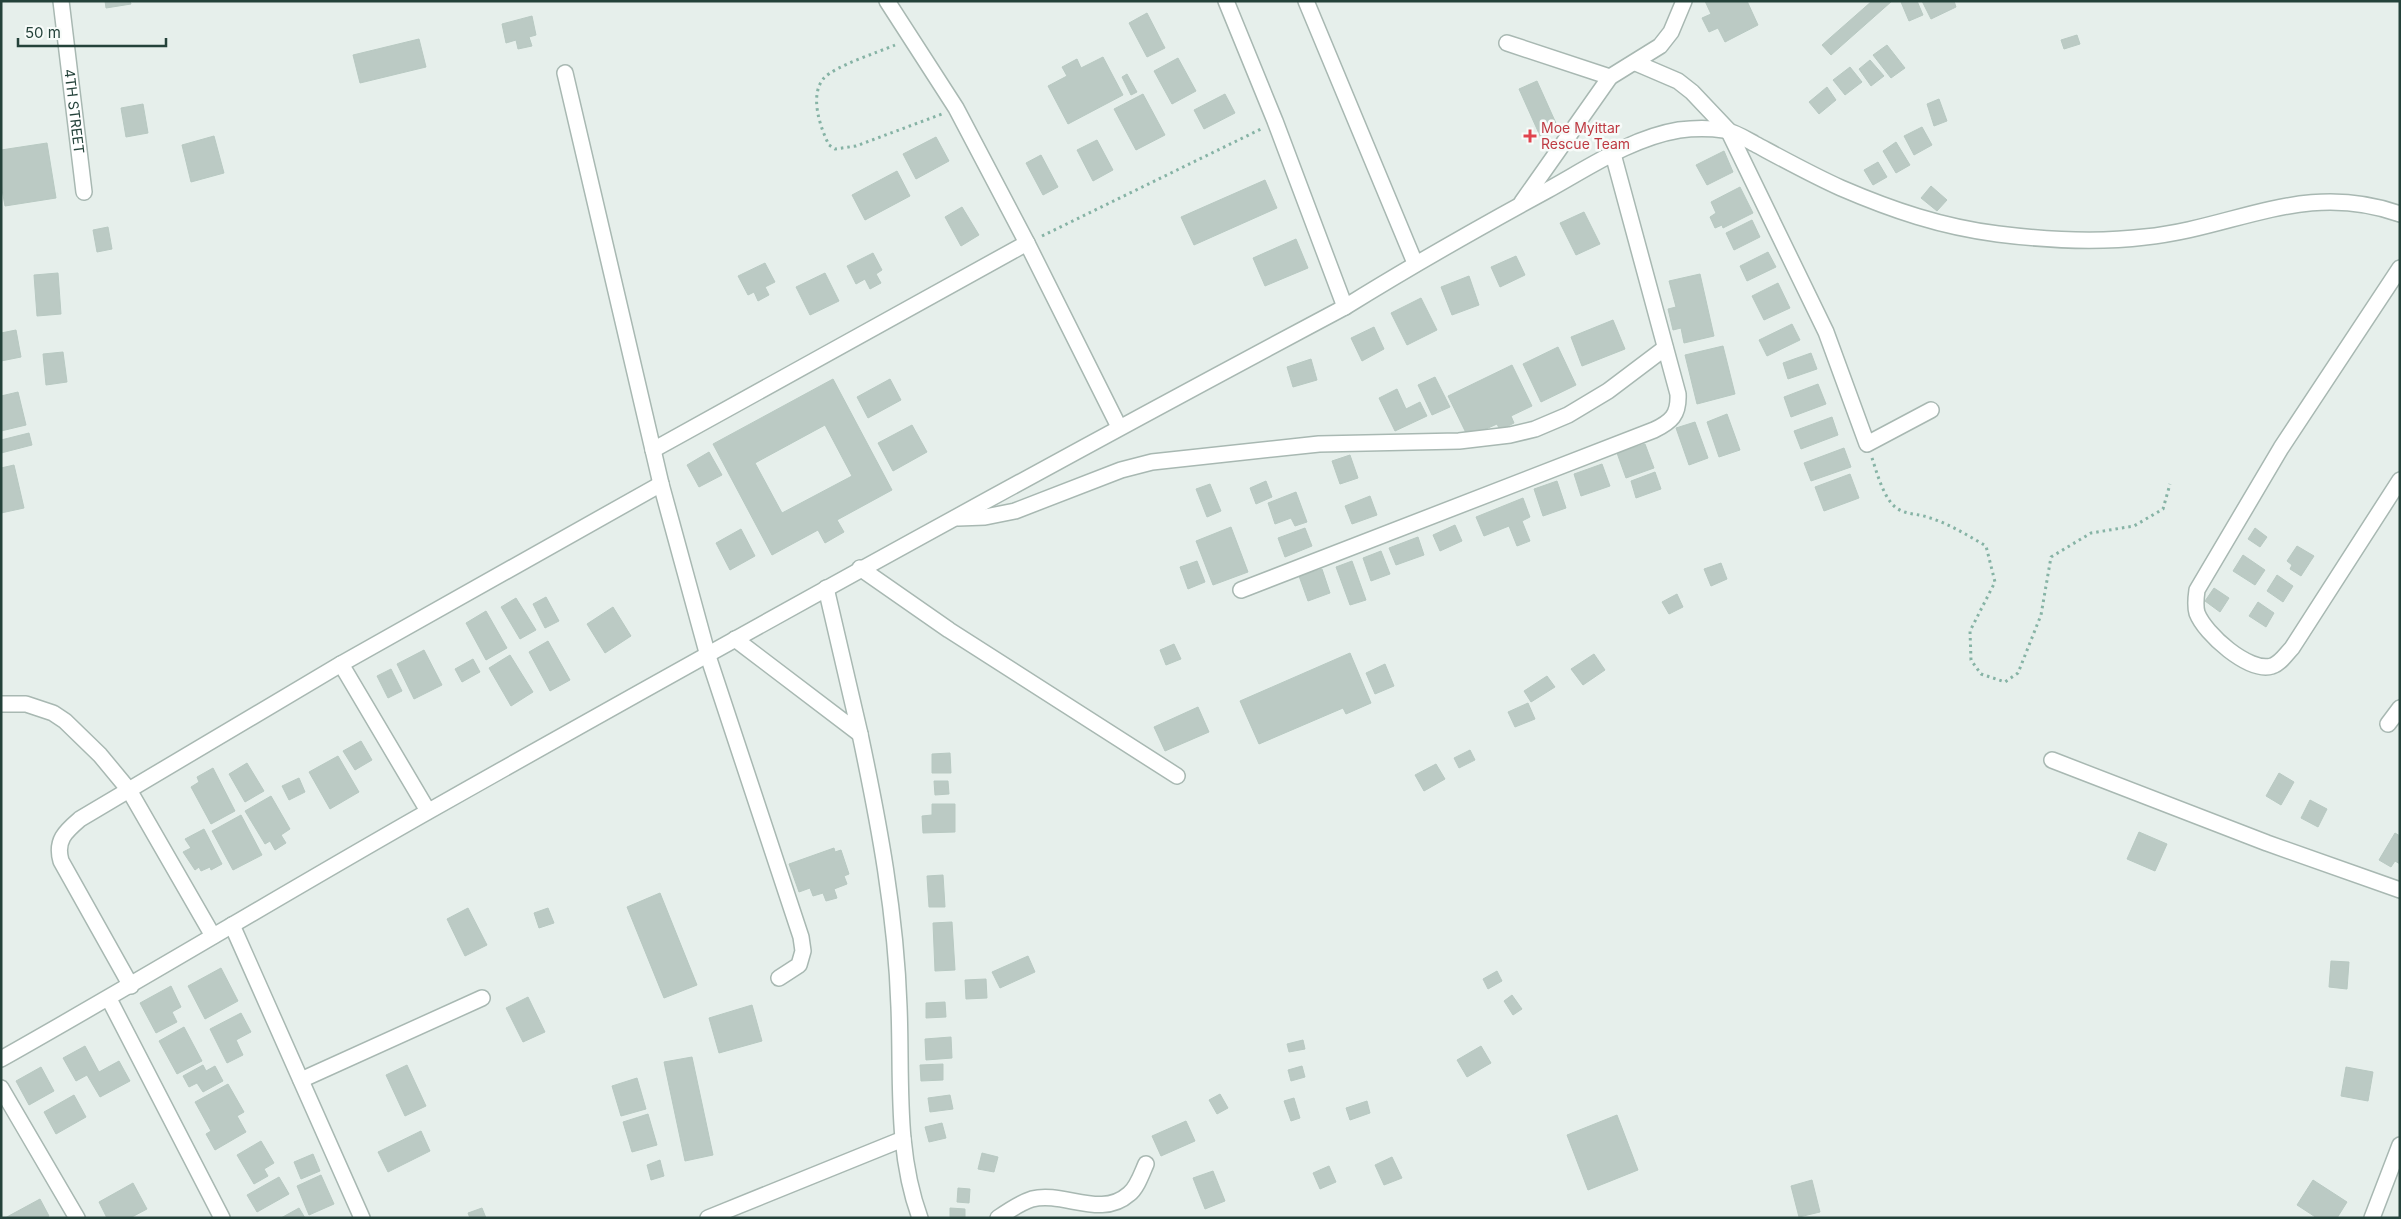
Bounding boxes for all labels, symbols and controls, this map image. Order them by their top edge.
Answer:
scale bar [18,15,165,47]
text: 50 m [25,23,61,42]
street label: 4TH STREET [61,68,88,155]
place label: Moe Myittar Rescue Team [1541,119,1630,152]
marker: Moe Myittar Rescue Team [1523,129,1537,143]

